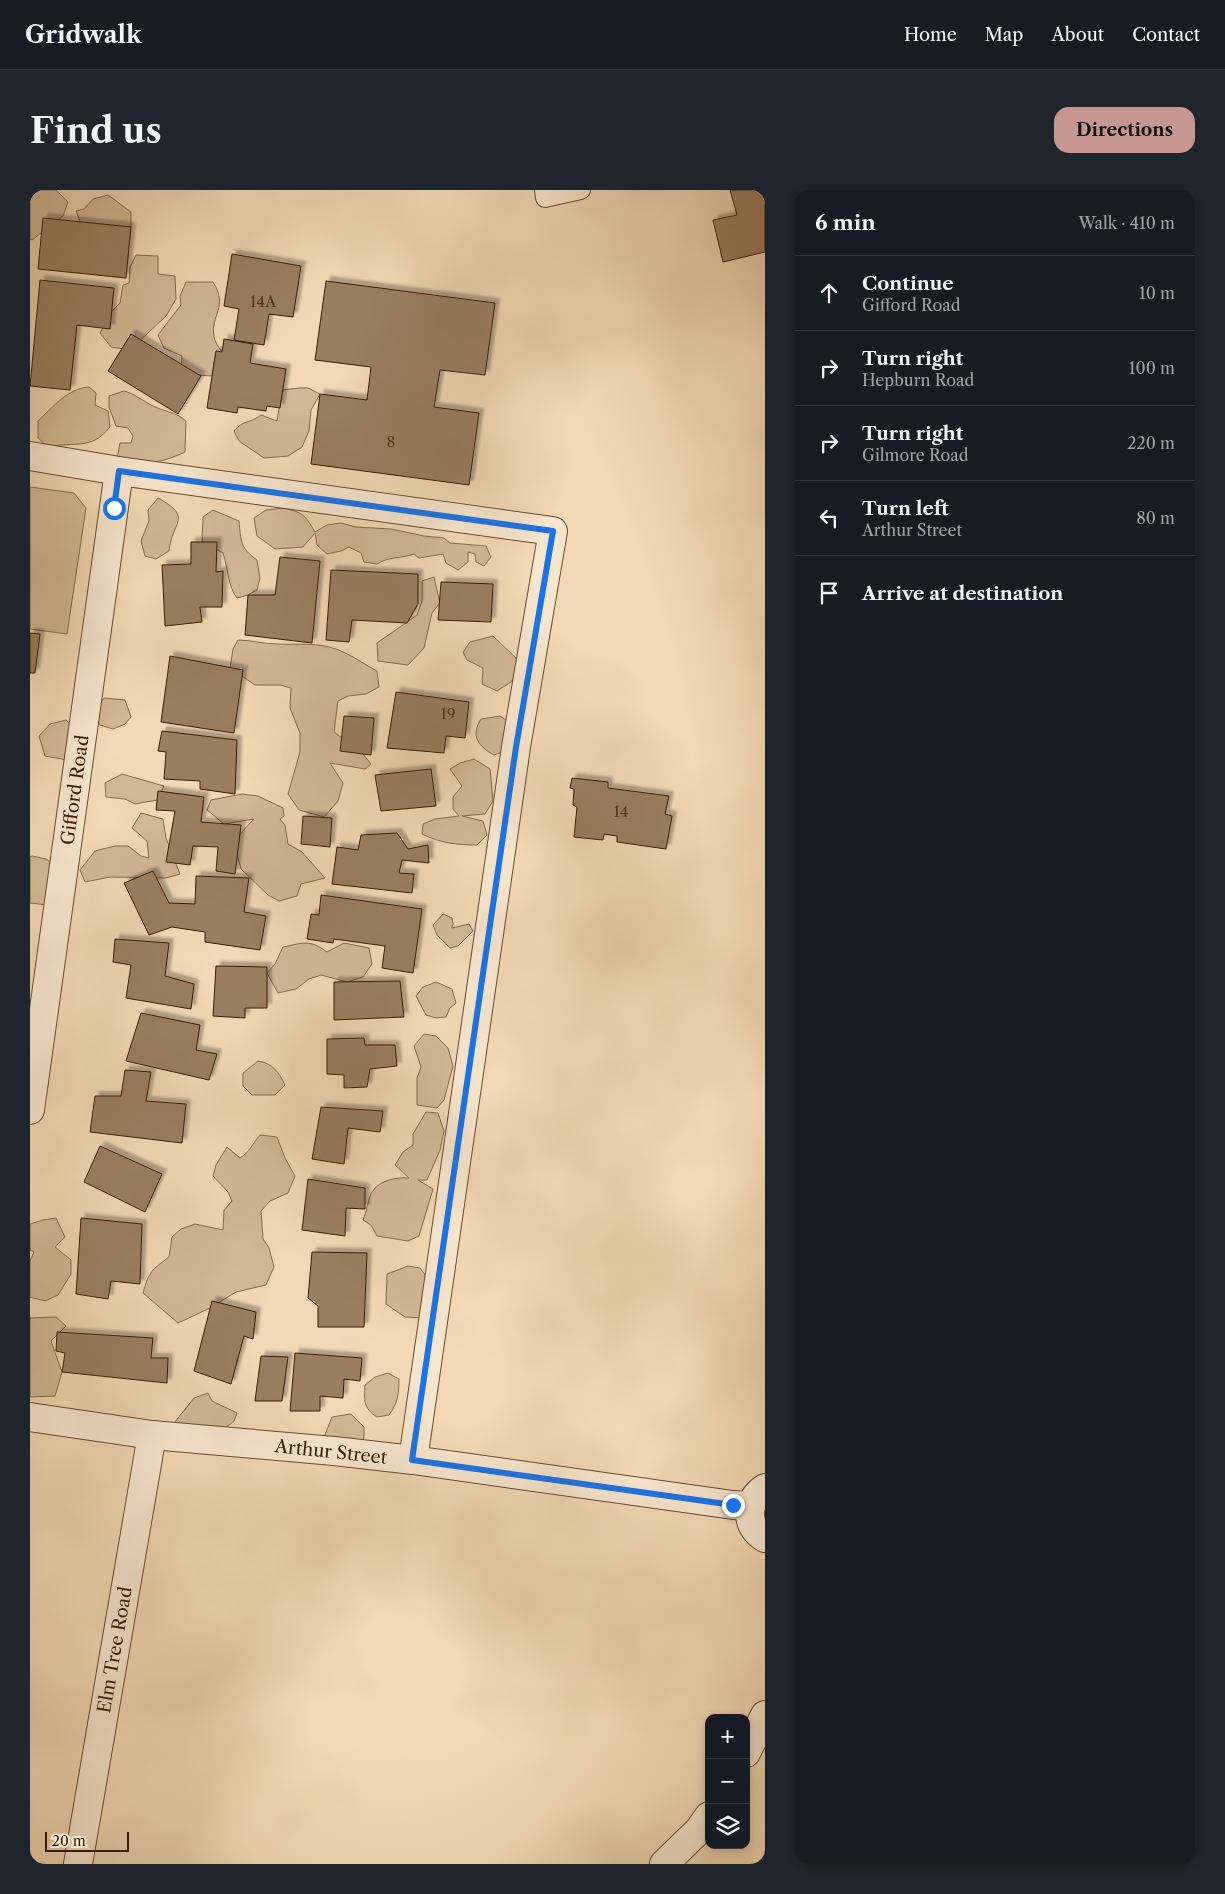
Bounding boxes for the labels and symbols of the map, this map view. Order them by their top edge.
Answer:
house number: 14A [250,292,277,311]
house number: 8 [387,432,396,451]
route start [103,497,126,520]
house number: 19 [440,704,456,723]
street label: Gifford Road [56,734,94,846]
house number: 14 [614,802,628,821]
street label: Arthur Street [273,1435,389,1469]
route end [722,1494,745,1517]
street label: Elm Tree Road [93,1585,137,1715]
scale bar [45,1829,129,1852]

